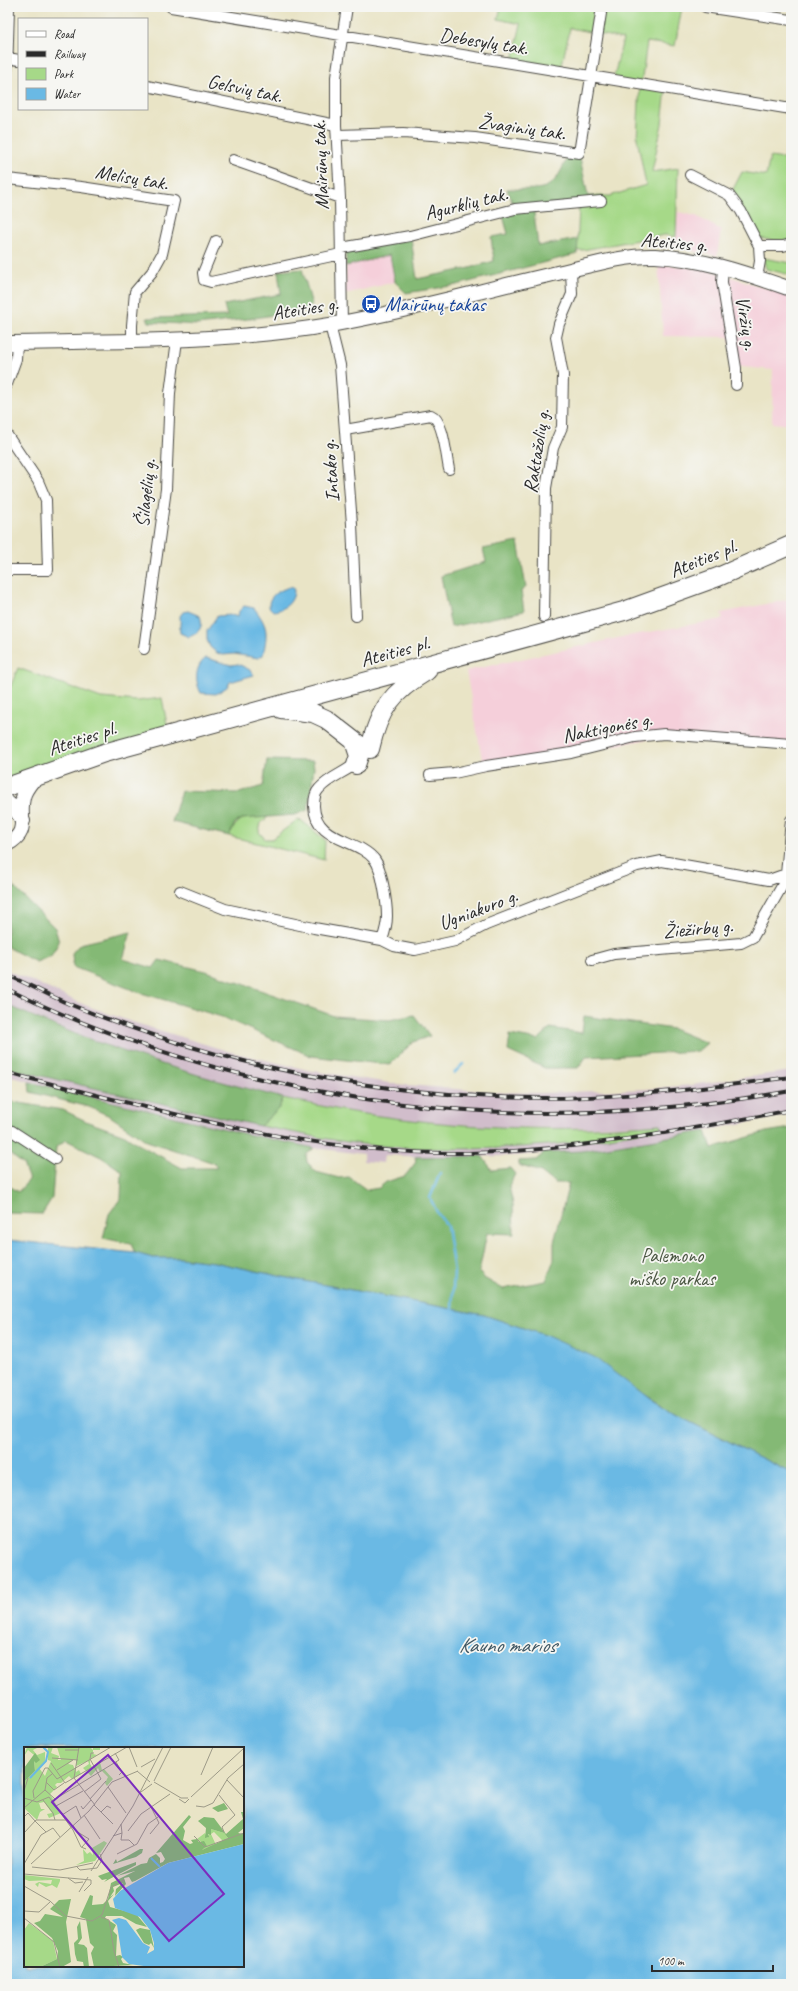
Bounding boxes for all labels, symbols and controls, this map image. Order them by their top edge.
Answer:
legend [18,18,148,110]
street label: Debesylų tak. [438,22,530,61]
text: Road [54,26,76,42]
text: Railway [54,46,86,62]
text: Park [54,66,75,82]
street label: Gelsvių tak. [205,68,285,109]
text: Water [54,86,82,102]
street label: Žvaginių tak. [477,109,567,146]
street label: Mairūnų tak. [306,120,335,210]
street label: Melisų tak. [93,159,171,196]
street label: Agurklių tak. [422,181,510,226]
street label: Ateities g. [640,227,708,258]
street label: Ateities g. [270,291,340,326]
place label: Mairūnų takas [385,292,487,317]
bus stop icon: Mairūnų takas [360,293,382,315]
street label: Viržių g. [730,294,763,352]
street label: Raktažolių g. [517,407,555,495]
street label: Intako g. [316,439,345,503]
street label: Šilagėlių g. [129,457,162,529]
street label: Ateities pl. [666,534,741,583]
street label: Ateities pl. [358,630,432,673]
street label: Naktigonės g. [560,707,654,748]
street label: Ateities pl. [45,716,119,761]
street label: Ugniakuro g. [435,883,521,936]
street label: Žiežirbų g. [662,913,734,944]
park label: Palemono miško parkas [629,1243,717,1291]
water label: Kauno marios [459,1632,559,1658]
inset map [24,1747,244,1967]
scale bar [652,1947,773,1973]
text: 100 m [658,1953,685,1969]

